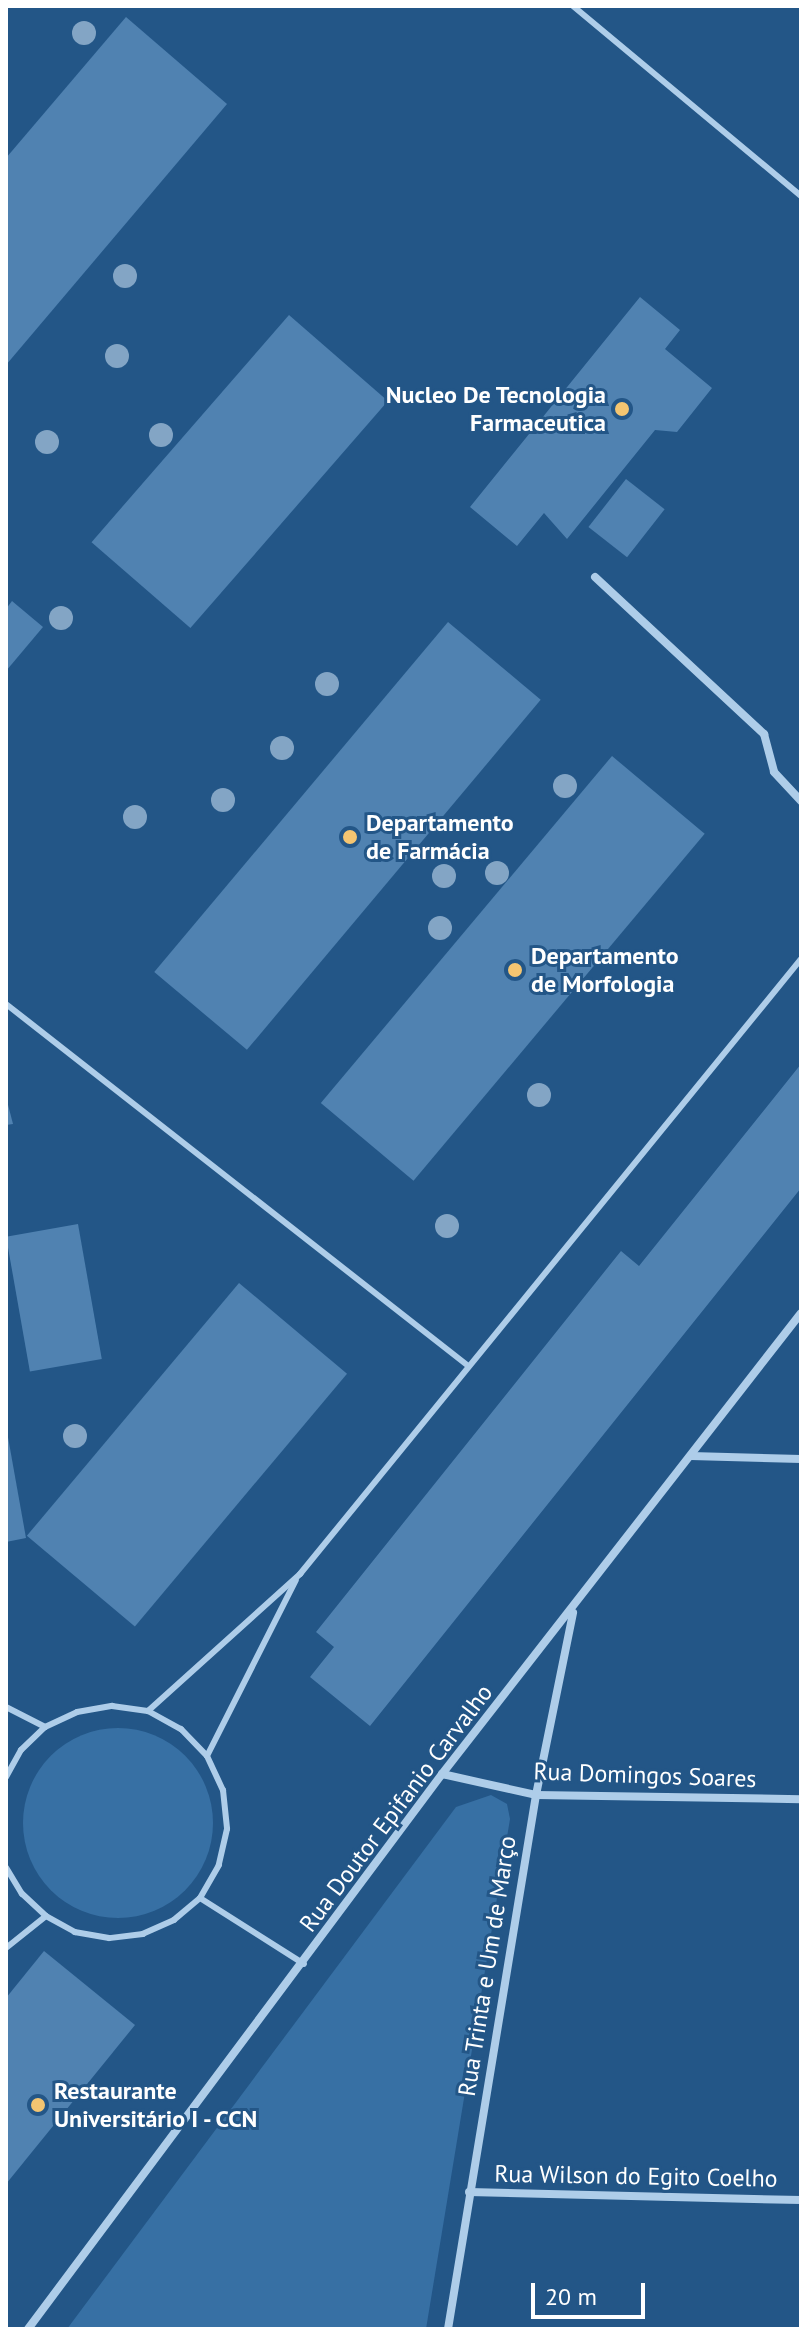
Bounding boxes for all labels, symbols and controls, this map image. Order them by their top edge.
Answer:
place label: Nucleo De Tecnologia Farmaceutica [385,381,606,437]
marker: Nucleo De Tecnologia Farmaceutica [613,400,631,418]
place label: Departamento de Farmácia [366,809,514,865]
marker: Departamento de Farmácia [341,828,359,846]
place label: Departamento de Morfologia [531,942,679,998]
marker: Departamento de Morfologia [506,961,524,979]
street label: Rua Doutor Epifanio Carvalho [293,1679,499,1937]
street label: Rua Domingos Soares [533,1757,757,1793]
street label: Rua Trinta e Um de Março [452,1833,522,2099]
place label: Restaurante Universitário I - CCN [54,2077,261,2133]
marker: Restaurante Universitário I - CCN [29,2096,47,2114]
street label: Rua Wilson do Egito Coelho [494,2159,778,2193]
scale bar [535,2267,649,2317]
text: 20 m [545,2281,597,2312]

